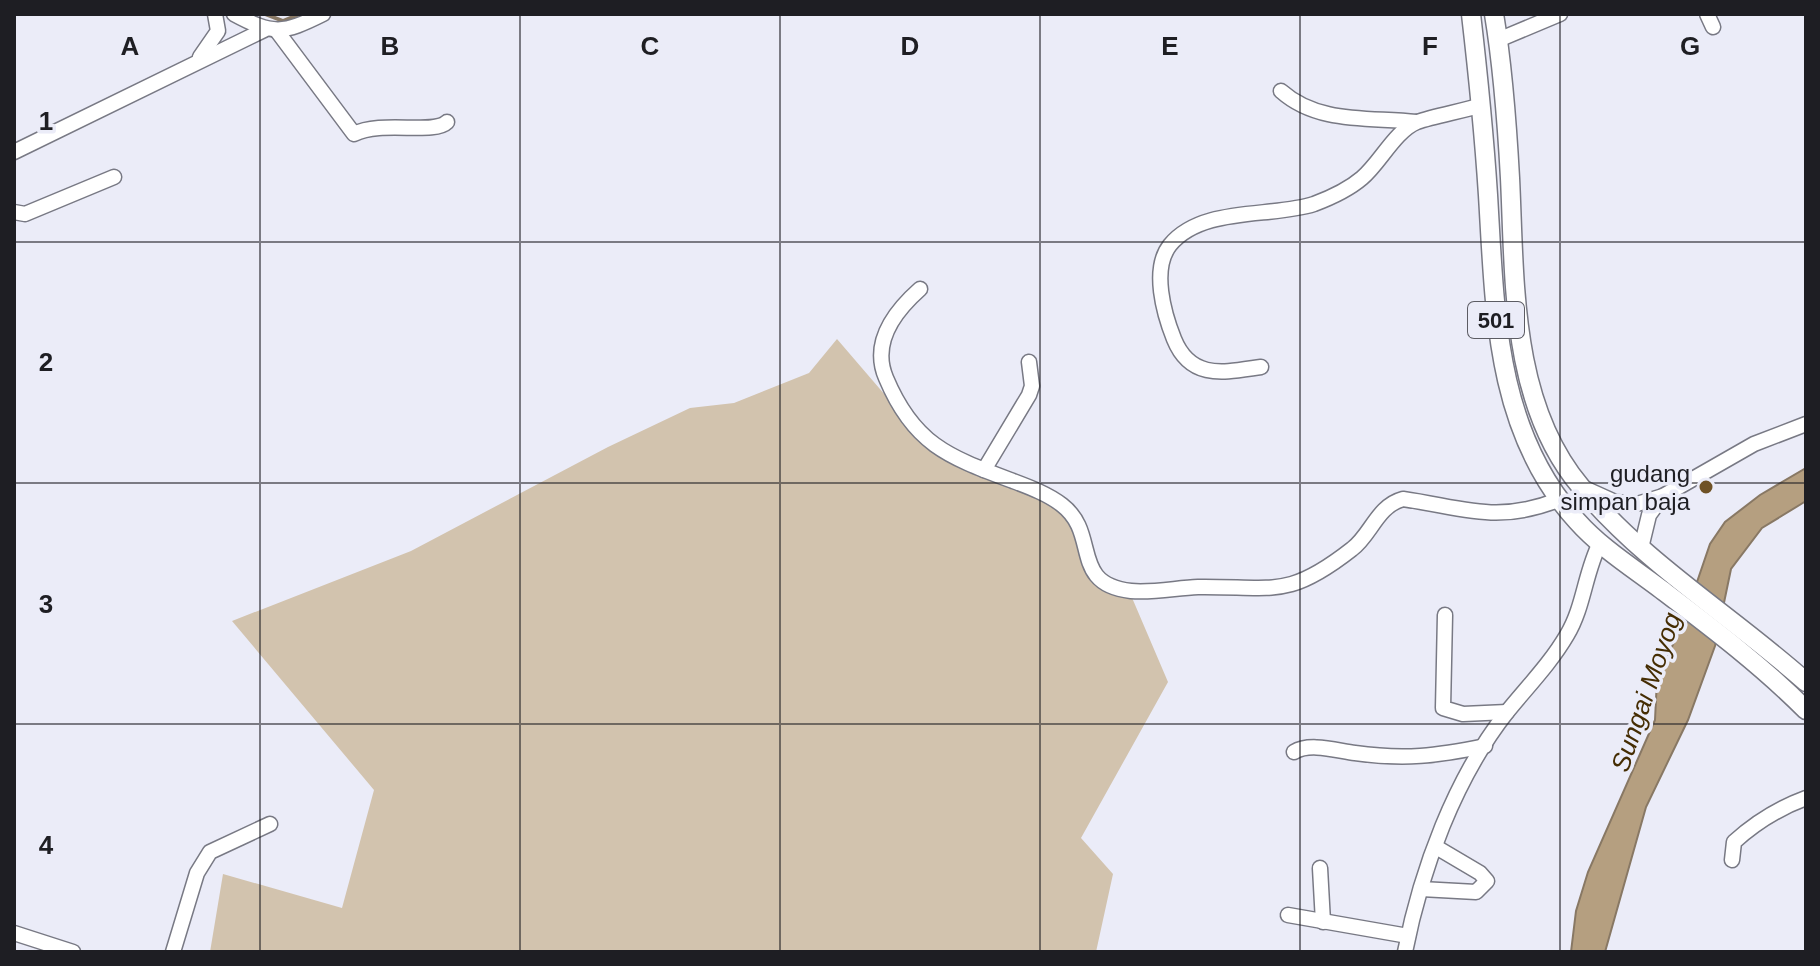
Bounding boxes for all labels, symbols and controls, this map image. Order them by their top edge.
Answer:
text: A [121,31,140,61]
text: B [381,31,399,61]
text: C [641,31,660,61]
text: D [901,31,919,61]
text: E [1161,31,1179,61]
text: F [1422,31,1438,61]
text: G [1680,31,1700,61]
text: 1 [39,106,53,136]
road number: 501 [1468,302,1524,338]
text: 2 [39,347,53,377]
place label: gudang simpan baja [1561,460,1691,515]
marker: gudang simpan baja [1697,478,1715,496]
text: 3 [39,589,53,619]
water label: Sungai Moyog [1605,608,1687,775]
text: 4 [39,830,54,860]

